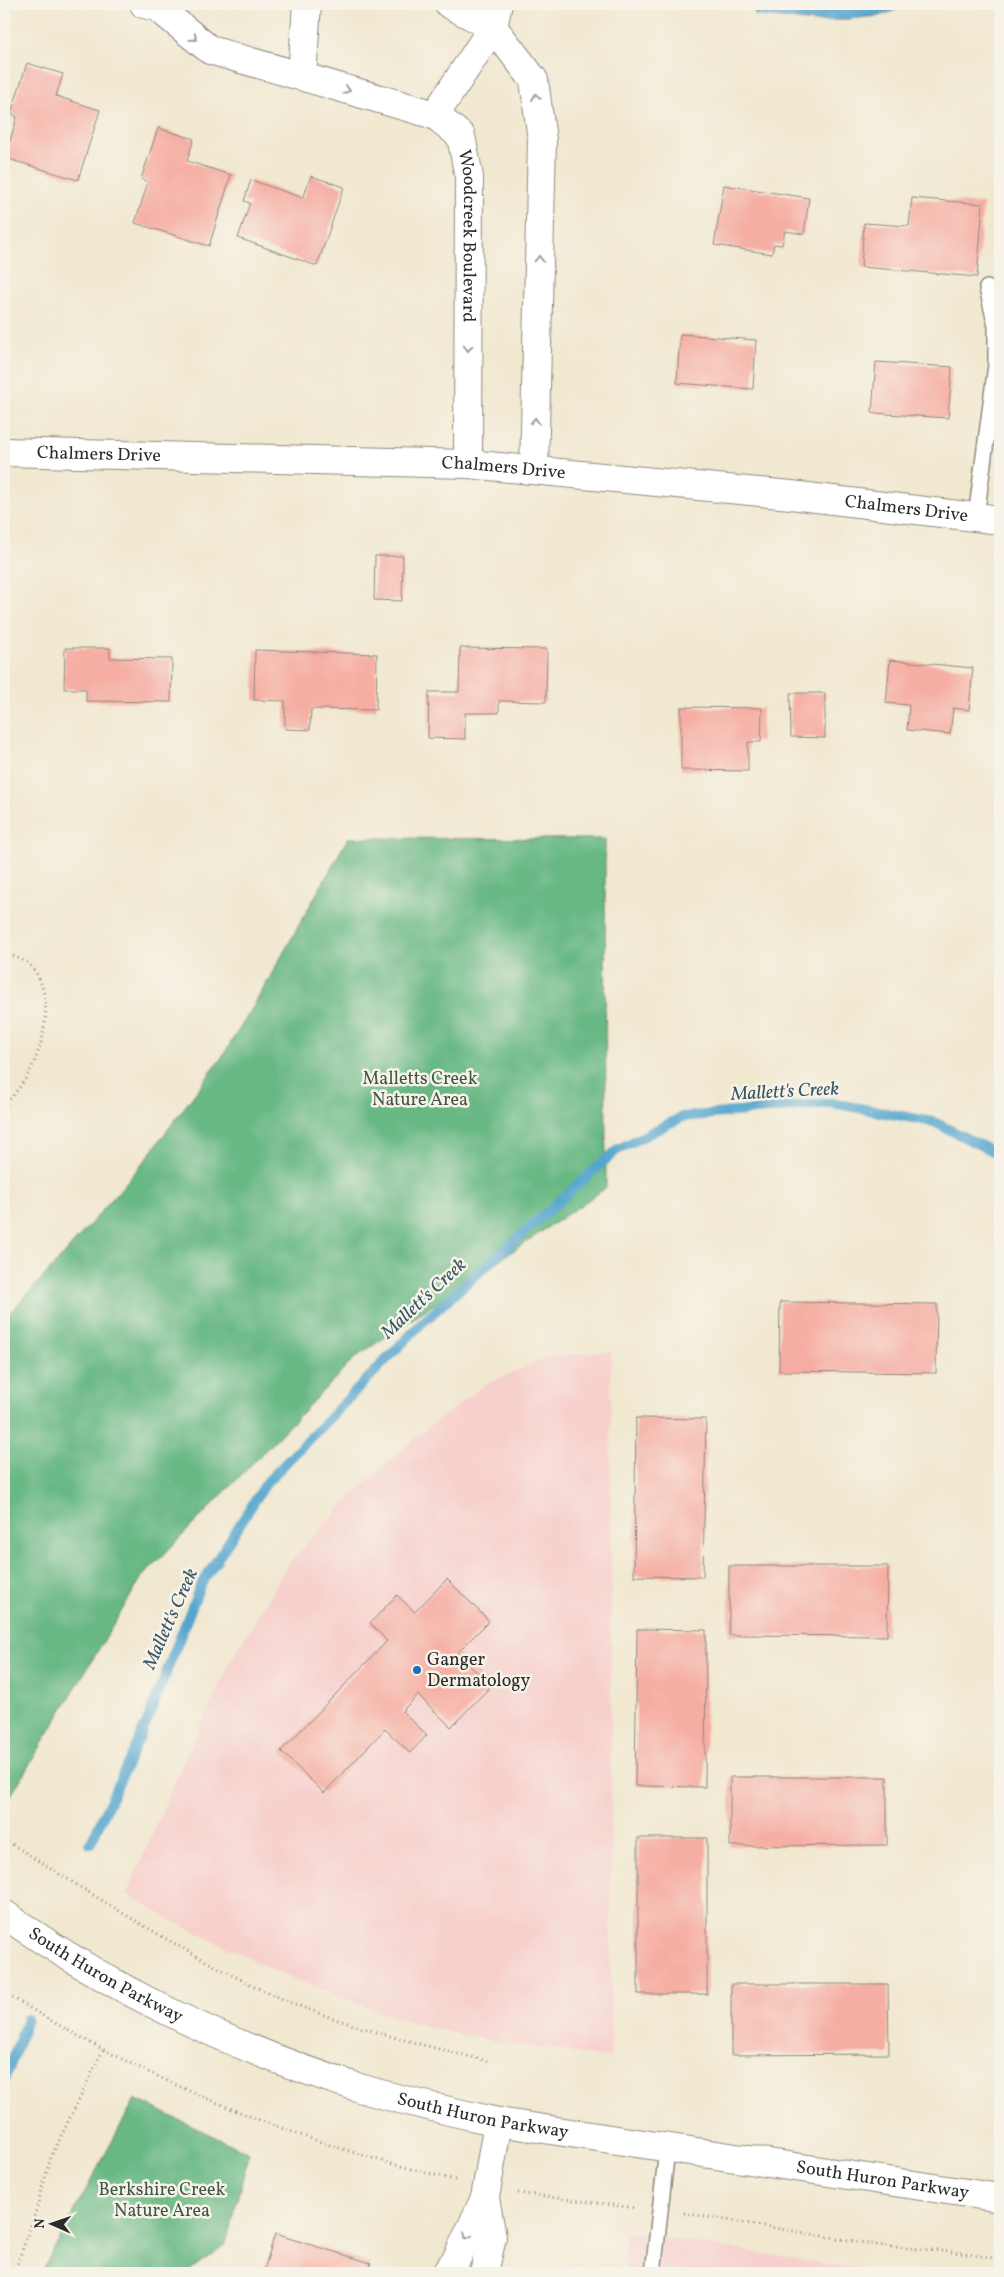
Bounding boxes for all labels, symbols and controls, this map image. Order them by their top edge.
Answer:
one-way arrow [189,32,198,41]
one-way arrow [342,84,350,94]
one-way arrow [531,92,542,100]
street label: Woodcreek Boulevard [451,148,482,323]
one-way arrow [534,254,544,262]
one-way arrow [463,344,473,352]
one-way arrow [530,417,540,424]
street label: Chalmers Drive [37,440,161,469]
street label: Chalmers Drive [441,451,567,486]
street label: Chalmers Drive [843,489,970,529]
park label: Malletts Creek Nature Area [363,1067,478,1113]
water label: Mallett's Creek [729,1076,840,1108]
water label: Mallett's Creek [375,1253,472,1346]
water label: Mallett's Creek [137,1564,205,1675]
place label: Ganger Dermatology [427,1648,531,1694]
marker: Ganger Dermatology [411,1664,423,1676]
street label: South Huron Parkway [23,1921,188,2029]
street label: South Huron Parkway [394,2086,571,2145]
street label: South Huron Parkway [795,2155,971,2206]
park label: Berkshire Creek Nature Area [99,2178,226,2224]
north arrow [28,2200,78,2250]
text: N [31,2218,50,2229]
one-way arrow [463,2231,473,2240]

